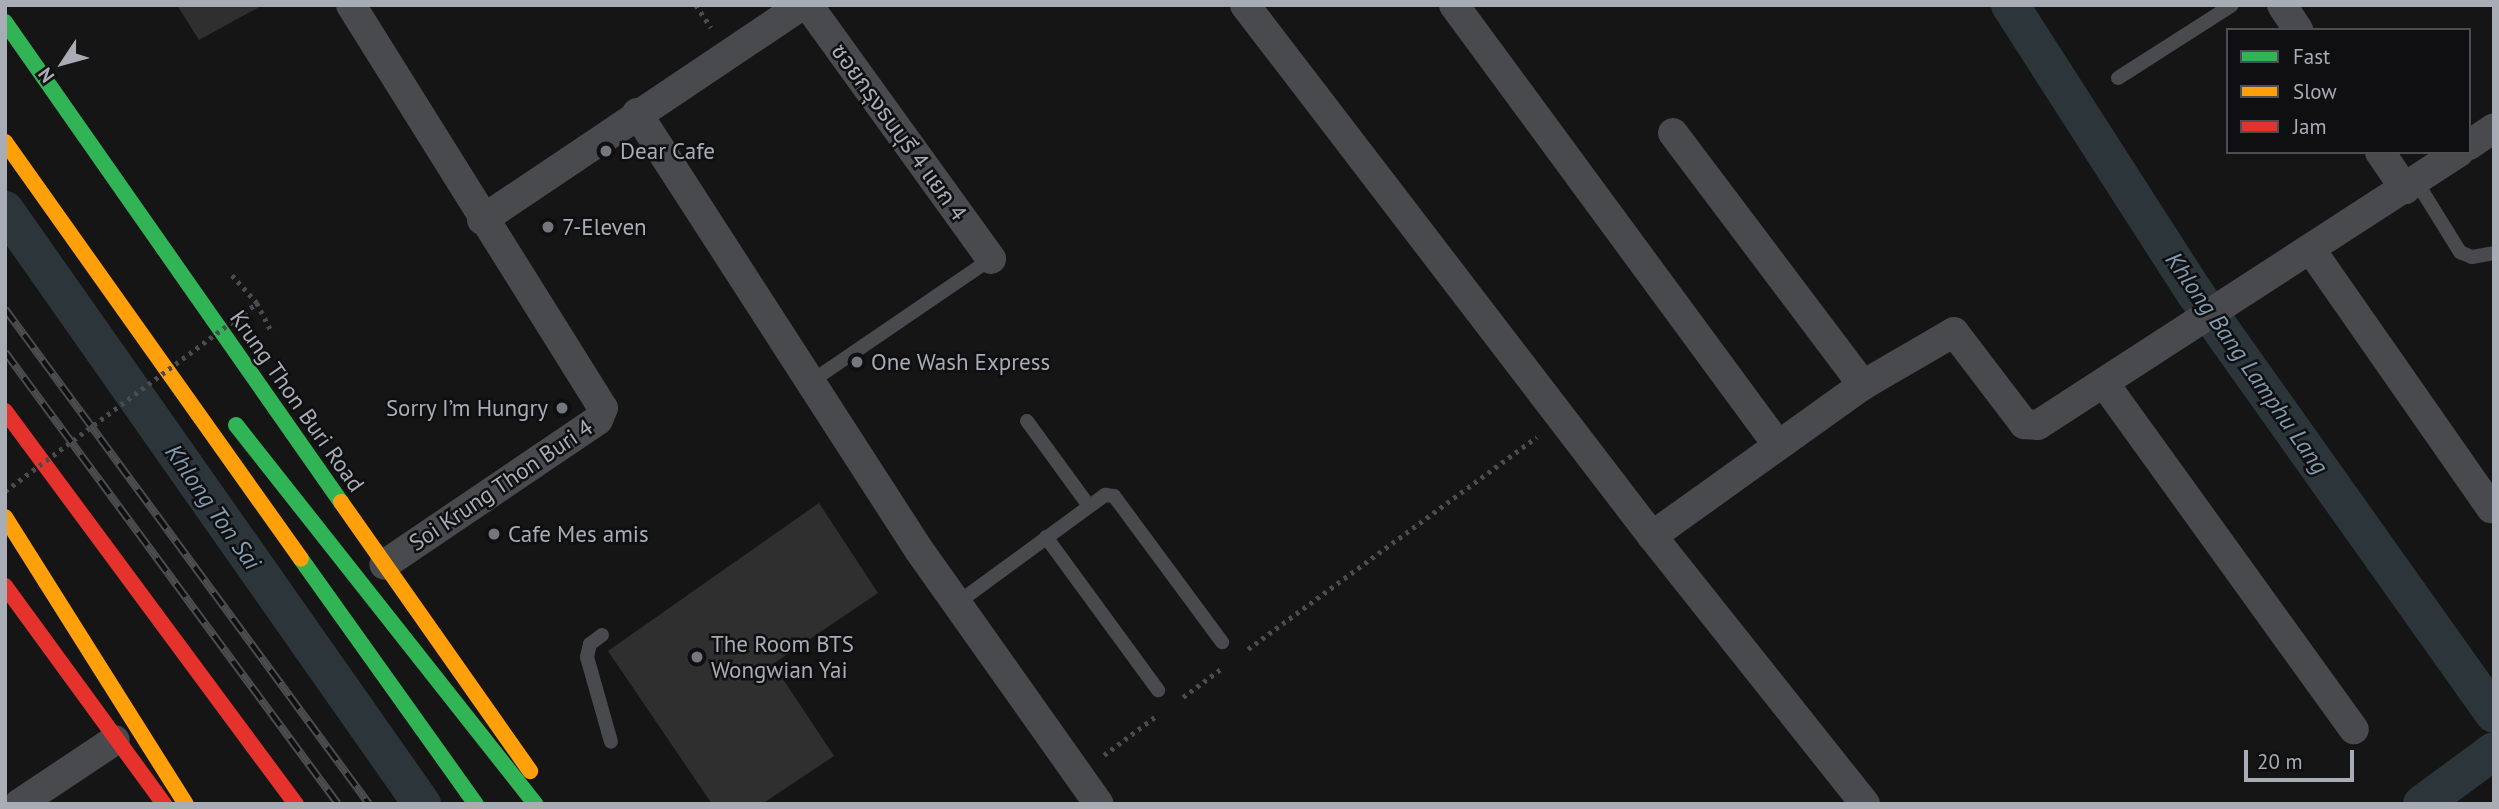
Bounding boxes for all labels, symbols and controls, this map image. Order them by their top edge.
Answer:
north arrow [28,28,98,98]
legend [2226,28,2471,154]
street label: ซอยกรุงธนบุรี 4 แยก 4 [826,38,972,226]
text: Fast [2293,43,2330,70]
text: N [33,63,59,87]
text: Slow [2293,78,2337,105]
text: Jam [2293,113,2327,140]
place label: Dear Cafe [620,137,715,165]
marker: Dear Cafe [598,143,614,159]
place label: 7-Eleven [562,213,647,241]
marker: 7-Eleven [540,219,556,235]
water label: Khlong Bang Lamphu Lang [2159,247,2335,479]
street label: Krung Thon Buri Road [224,305,370,497]
place label: One Wash Express [871,348,1051,376]
marker: One Wash Express [849,354,865,370]
place label: Sorry I’m Hungry [385,394,548,422]
marker: Sorry I’m Hungry [554,400,570,416]
street label: Soi Krung Thon Buri 4 [404,413,598,557]
water label: Khlong Ton Sai [159,439,267,575]
place label: Cafe Mes amis [508,520,649,548]
marker: Cafe Mes amis [486,526,502,542]
place label: The Room BTS Wongwian Yai [711,630,854,684]
marker: The Room BTS Wongwian Yai [689,649,705,665]
scale bar [2247,736,2357,780]
text: 20 m [2257,748,2303,775]

